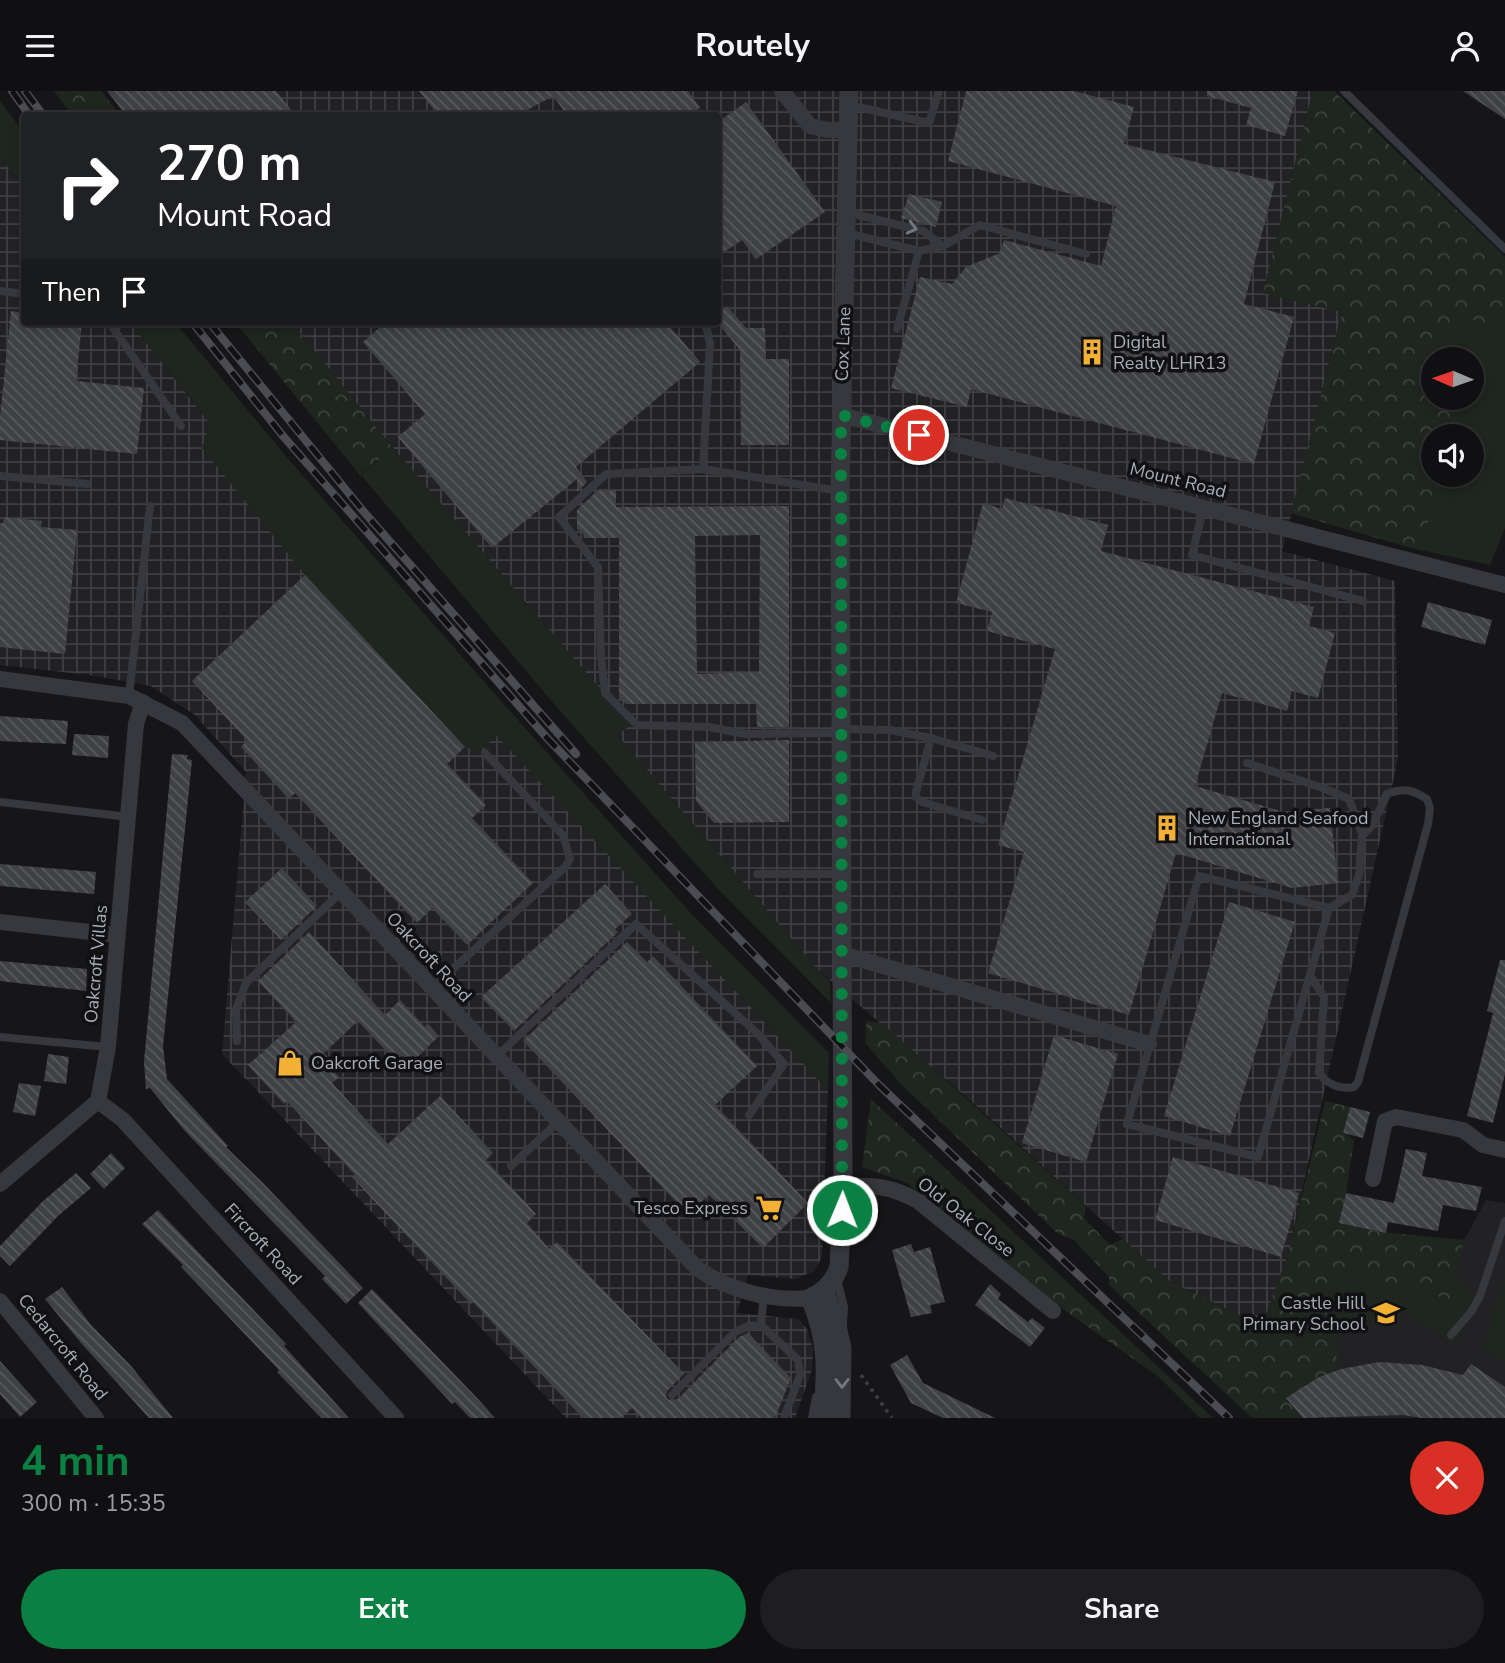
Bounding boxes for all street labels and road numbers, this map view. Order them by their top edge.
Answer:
street label: Cox Lane [830,306,856,382]
street label: Mount Road [1127,456,1229,504]
street label: Oakcroft Villas [79,904,113,1024]
street label: Oakcroft Road [381,907,477,1007]
street label: Old Oak Close [913,1172,1019,1262]
street label: Fircroft Road [219,1198,307,1290]
street label: Cedarcroft Road [13,1289,113,1405]

